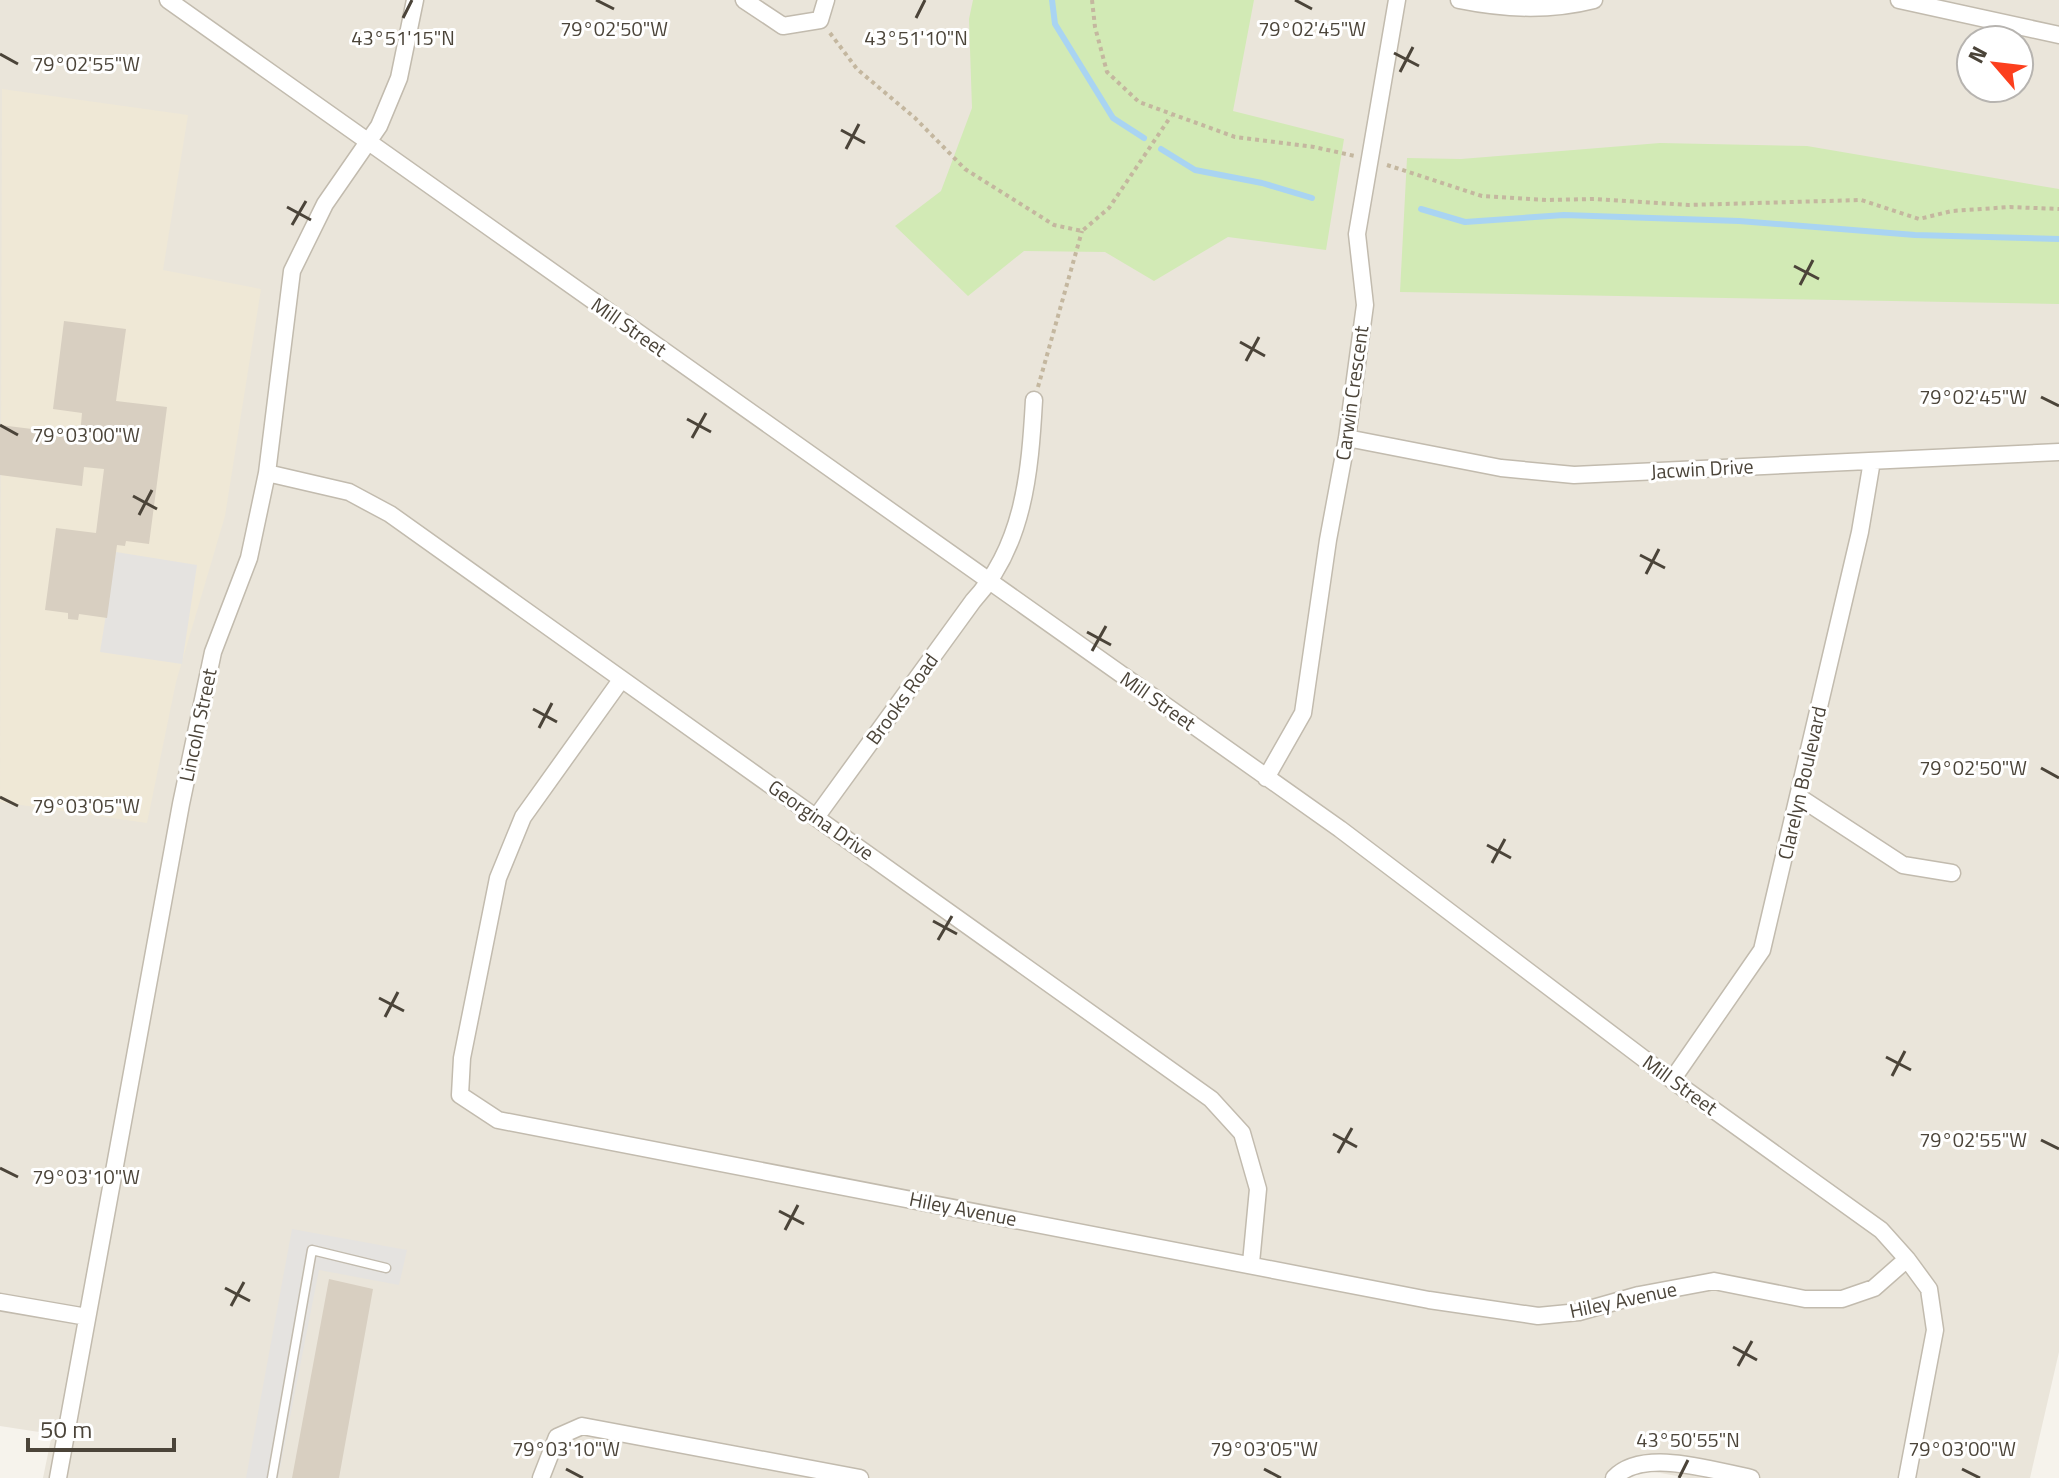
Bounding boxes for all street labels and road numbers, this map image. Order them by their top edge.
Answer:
street label: Mill Street [585,289,674,364]
street label: Carwin Crescent [1327,323,1376,462]
street label: Jacwin Drive [1650,450,1754,487]
street label: Brooks Road [858,646,946,751]
street label: Mill Street [1114,663,1203,738]
street label: Lincoln Street [170,665,225,784]
street label: Clarelyn Boulevard [1769,703,1834,863]
street label: Georgina Drive [762,772,881,868]
street label: Mill Street [1636,1047,1724,1123]
street label: Hiley Avenue [907,1183,1020,1234]
street label: Hiley Avenue [1566,1273,1679,1326]

